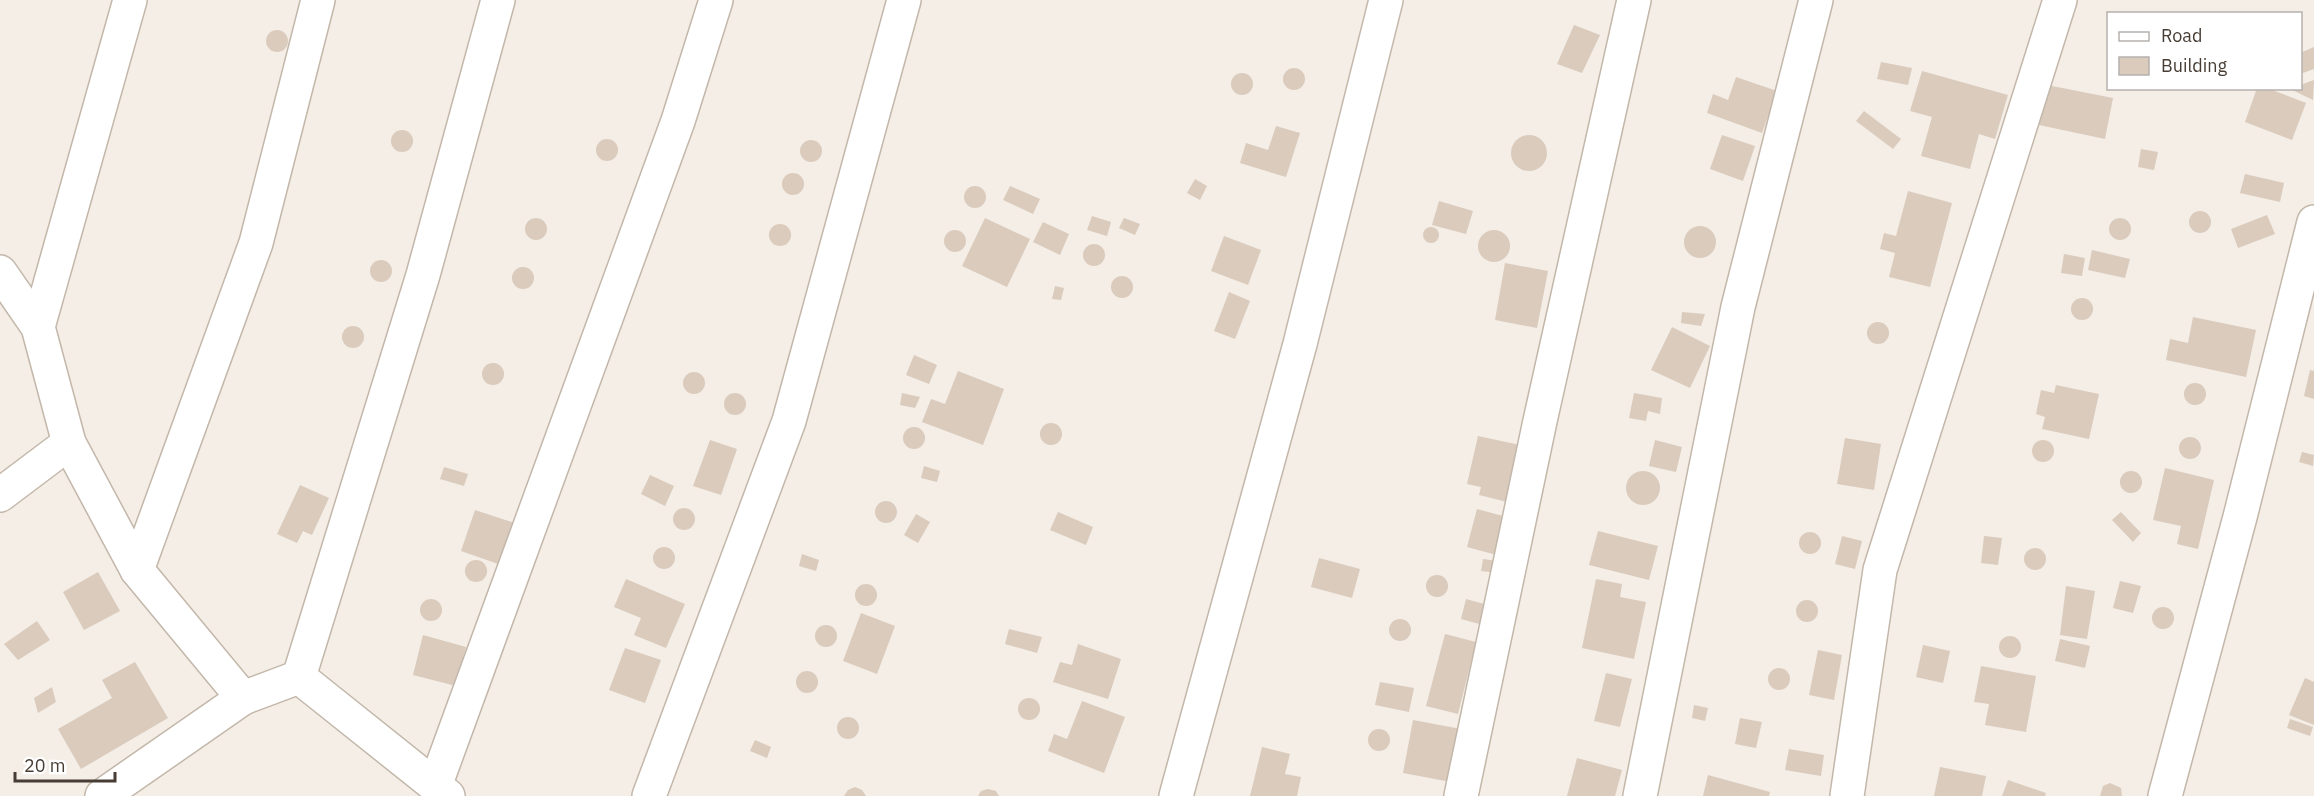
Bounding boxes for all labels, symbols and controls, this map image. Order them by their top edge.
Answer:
legend [2107,12,2302,90]
text: Road [2161,24,2202,47]
text: Building [2161,54,2228,77]
scale bar [15,745,116,783]
text: 20 m [24,754,66,777]

